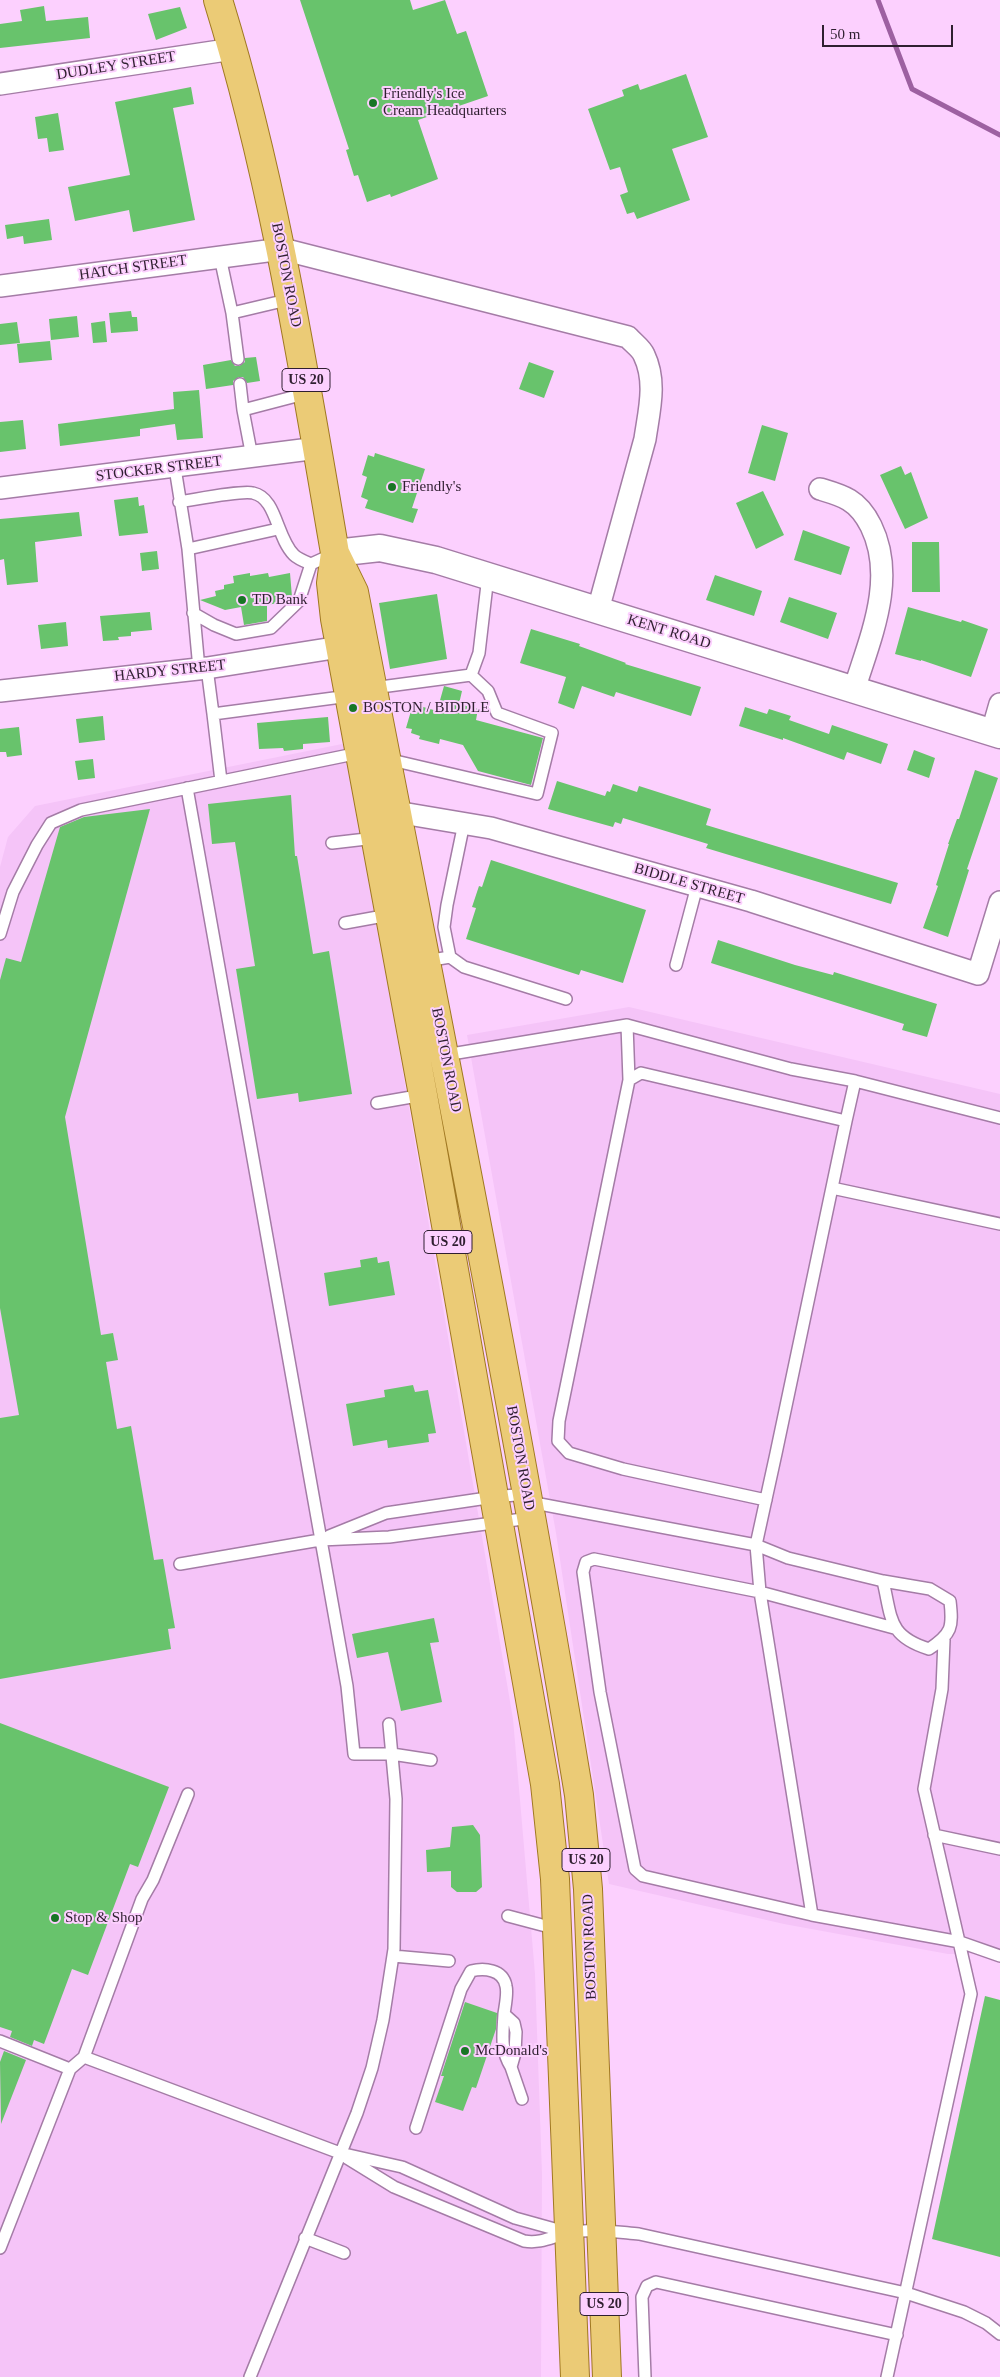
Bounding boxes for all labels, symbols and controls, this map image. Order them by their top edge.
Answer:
scale bar [825,15,956,47]
text: 50 m [830,26,860,42]
street label: DUDLEY STREET [55,48,177,84]
place label: Friendly's Ice Cream Headquarters [383,85,507,120]
marker: Friendly's Ice Cream Headquarters [367,97,379,109]
street label: BOSTON ROAD [267,221,305,329]
street label: HATCH STREET [78,252,188,284]
road number: US 20 [282,368,330,392]
street label: STOCKER STREET [95,452,223,486]
place label: Friendly's [402,478,461,496]
marker: Friendly's [386,481,398,493]
place label: TD Bank [252,591,307,609]
marker: TD Bank [236,594,248,606]
street label: KENT ROAD [625,611,713,653]
street label: HARDY STREET [113,656,227,686]
place label: BOSTON / BIDDLE [363,699,489,717]
marker: BOSTON / BIDDLE [347,702,359,714]
street label: BIDDLE STREET [632,860,746,908]
street label: BOSTON ROAD [427,1006,465,1114]
road number: US 20 [424,1230,472,1254]
street label: BOSTON ROAD [502,1404,538,1512]
road number: US 20 [562,1848,610,1872]
street label: BOSTON ROAD [579,1894,601,2000]
place label: Stop & Shop [65,1909,143,1927]
marker: Stop & Shop [49,1912,61,1924]
place label: McDonald's [475,2042,548,2060]
marker: McDonald's [459,2045,471,2057]
road number: US 20 [580,2292,628,2316]

